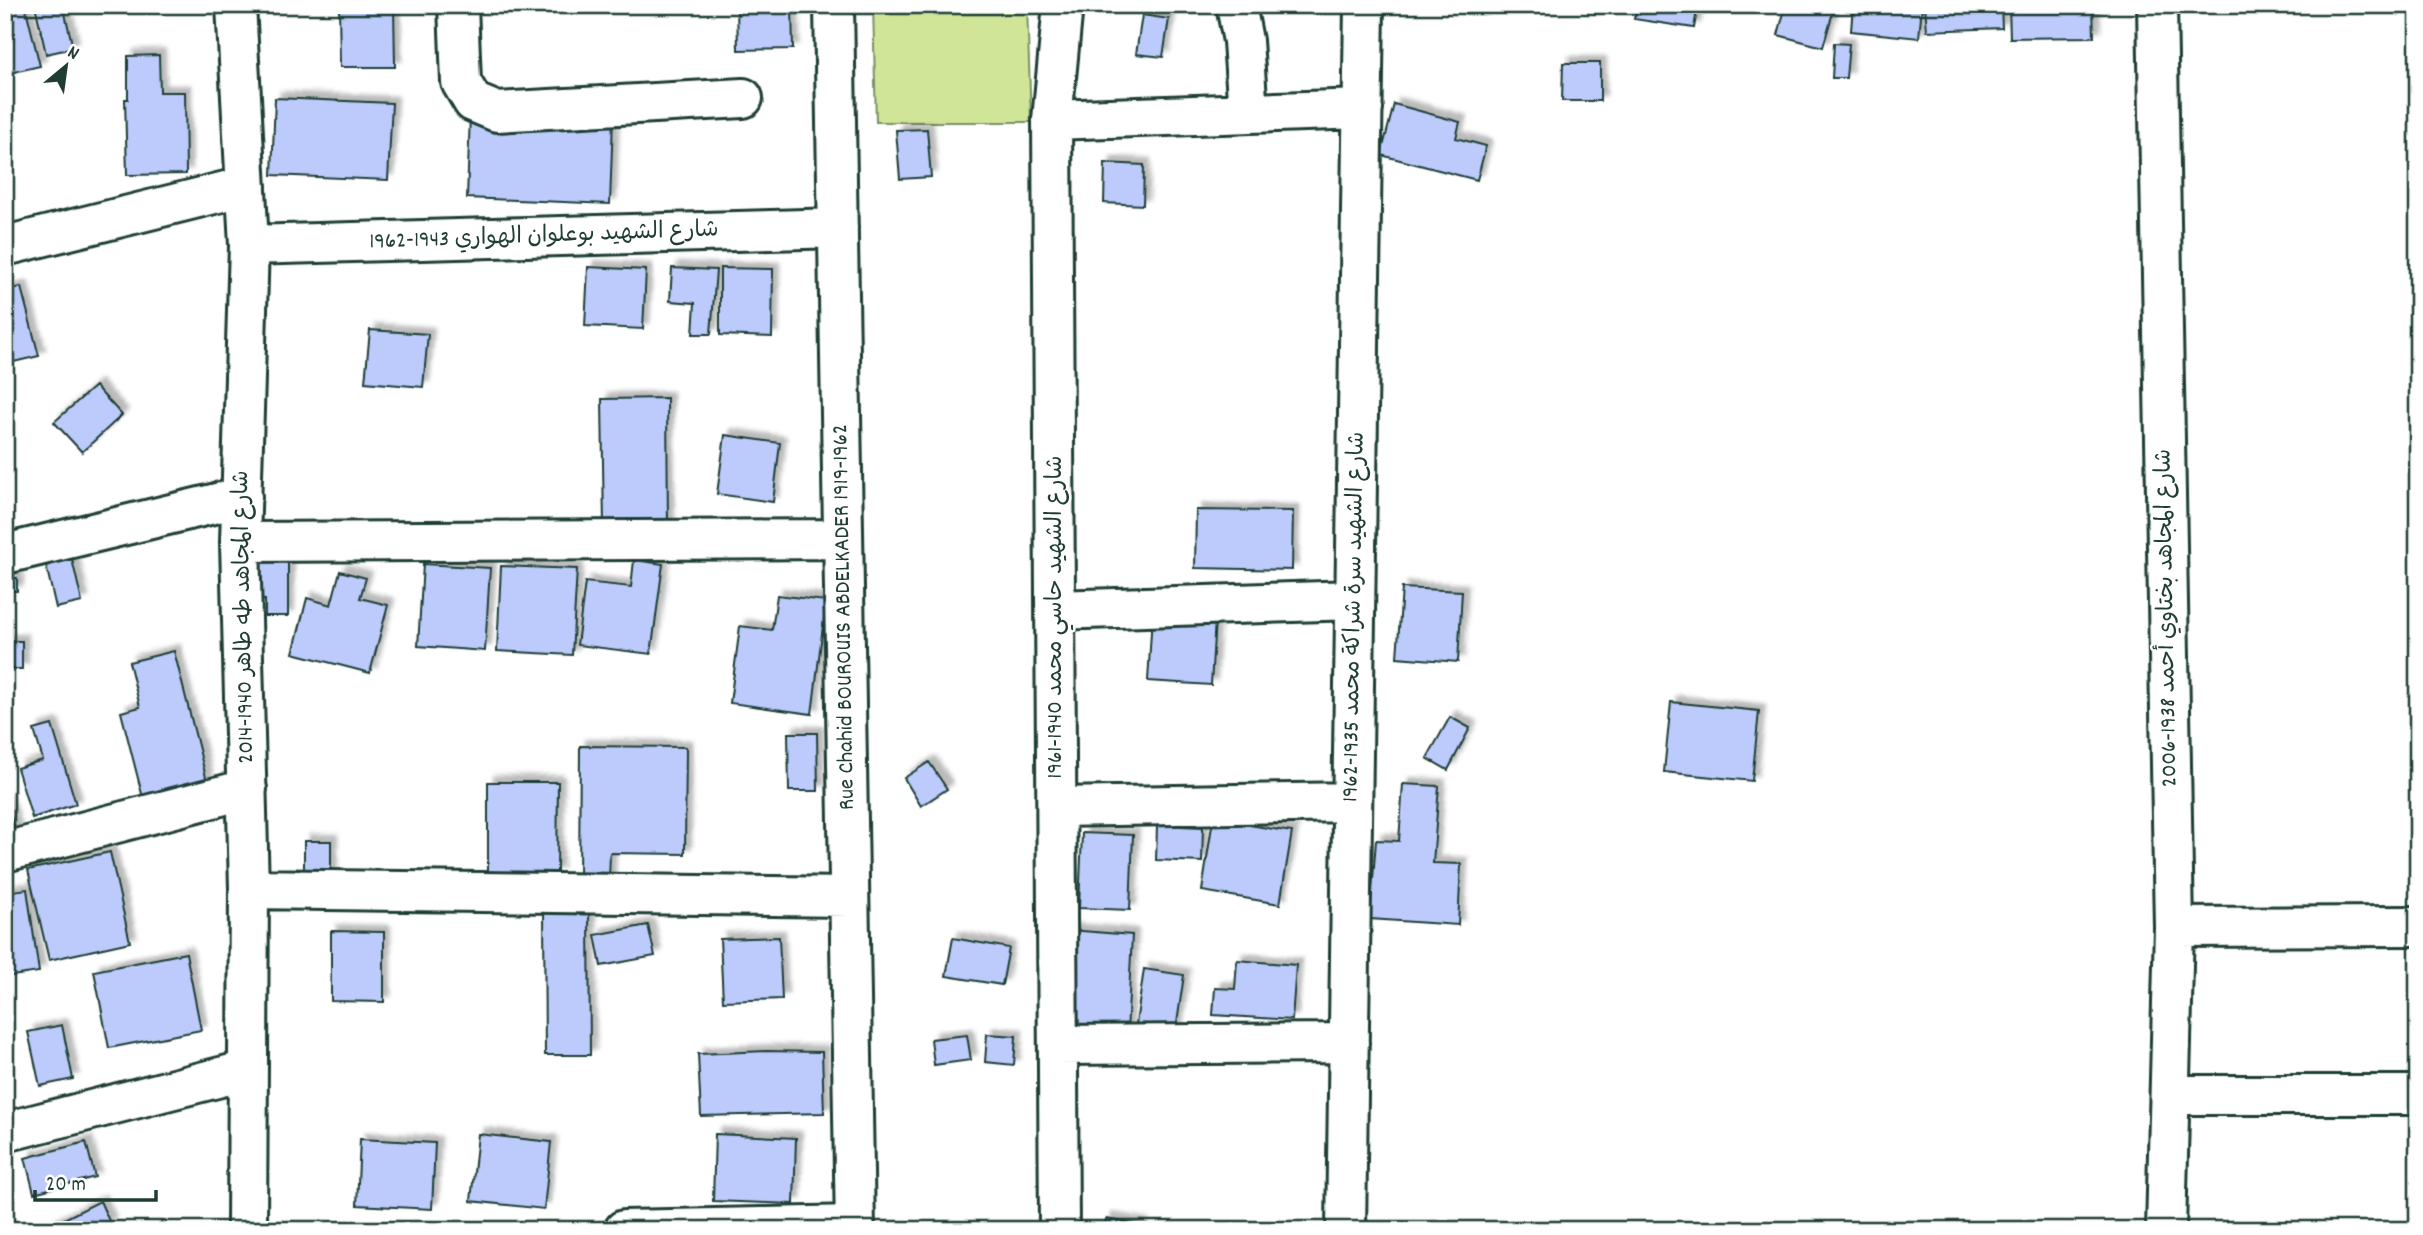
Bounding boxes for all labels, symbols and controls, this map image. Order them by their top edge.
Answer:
north arrow [32,32,102,102]
text: N [62,40,83,68]
street label: شارع الشهيد بوعلوان الهواري 1943-1962 [369,214,719,260]
street label: Rue Chahid BOUROUIS ABDELKADER 1919-1962 [825,424,865,810]
street label: شارع الشهيد سرة شراكة محمد 1935-1962 [1335,431,1375,803]
street label: شارع المجاهد بختاوي أحمد 1938-2006 [2148,449,2187,787]
street label: شارع الشهيد حاسي محمد 1940-1961 [1040,455,1074,779]
street label: شارع المجاهد طه طاهر 1940-2014 [226,470,264,764]
scale bar [35,1158,156,1202]
text: 20 m [46,1171,86,1201]

